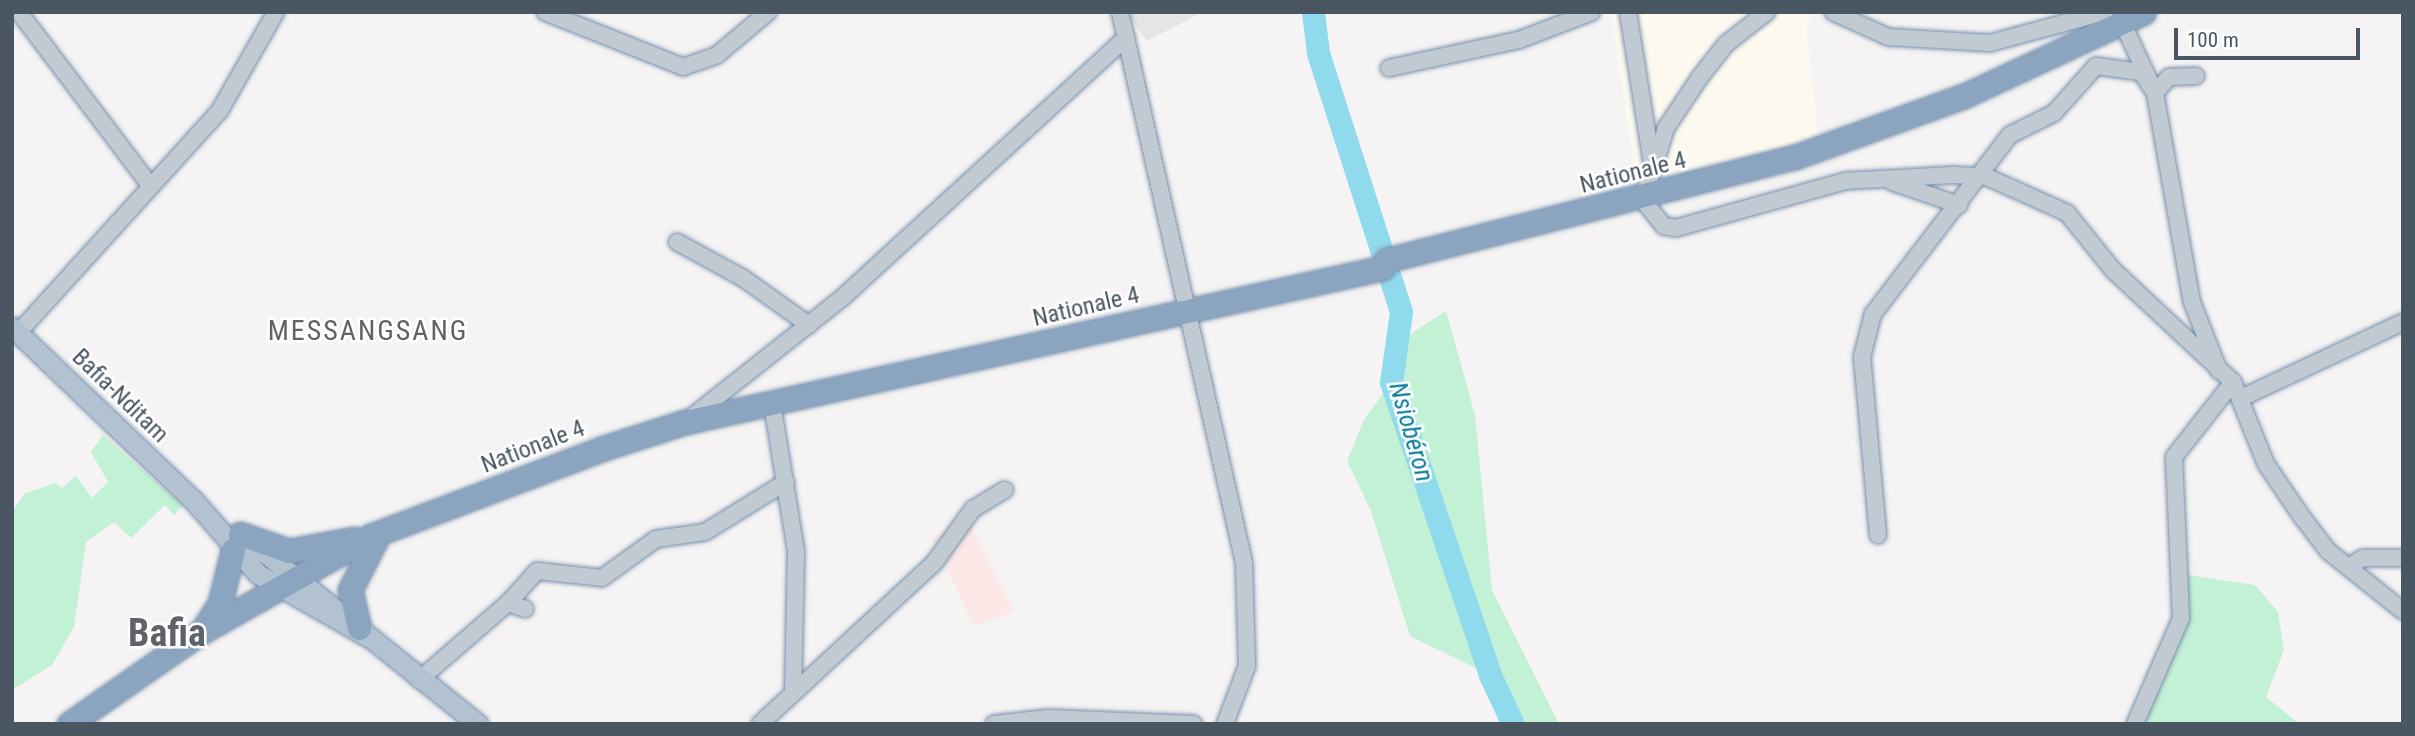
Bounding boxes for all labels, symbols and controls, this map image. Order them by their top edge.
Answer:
scale bar [2177,14,2362,58]
text: 100 m [2187,28,2239,52]
street label: Nationale 4 [1577,146,1689,200]
street label: Nationale 4 [1030,281,1142,333]
district label: MESSANGSANG [269,314,467,348]
street label: Bafia-Nditam [66,343,174,449]
water label: Nsiobéron [1382,379,1440,485]
street label: Nationale 4 [477,414,589,480]
district label: Bafia [128,611,206,657]

